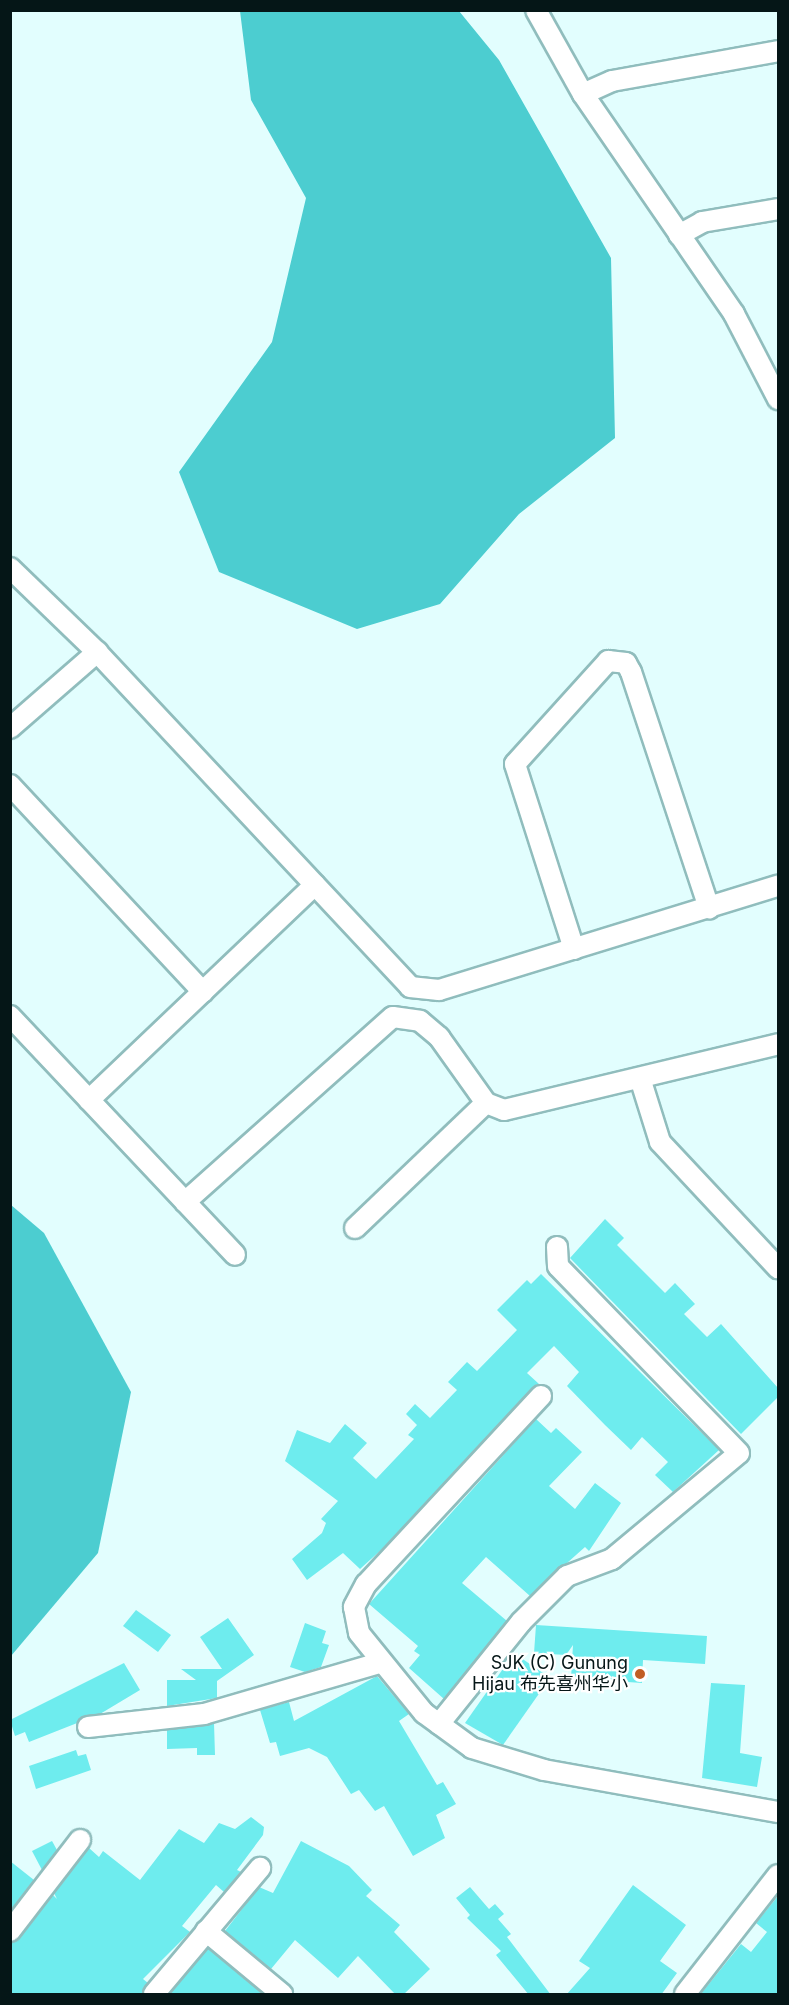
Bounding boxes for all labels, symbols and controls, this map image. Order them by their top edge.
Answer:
place label: SJK (C) Gunung Hijau 布先喜州华小 [472,1653,628,1696]
marker: SJK (C) Gunung Hijau 布先喜州华小 [633,1667,647,1681]

